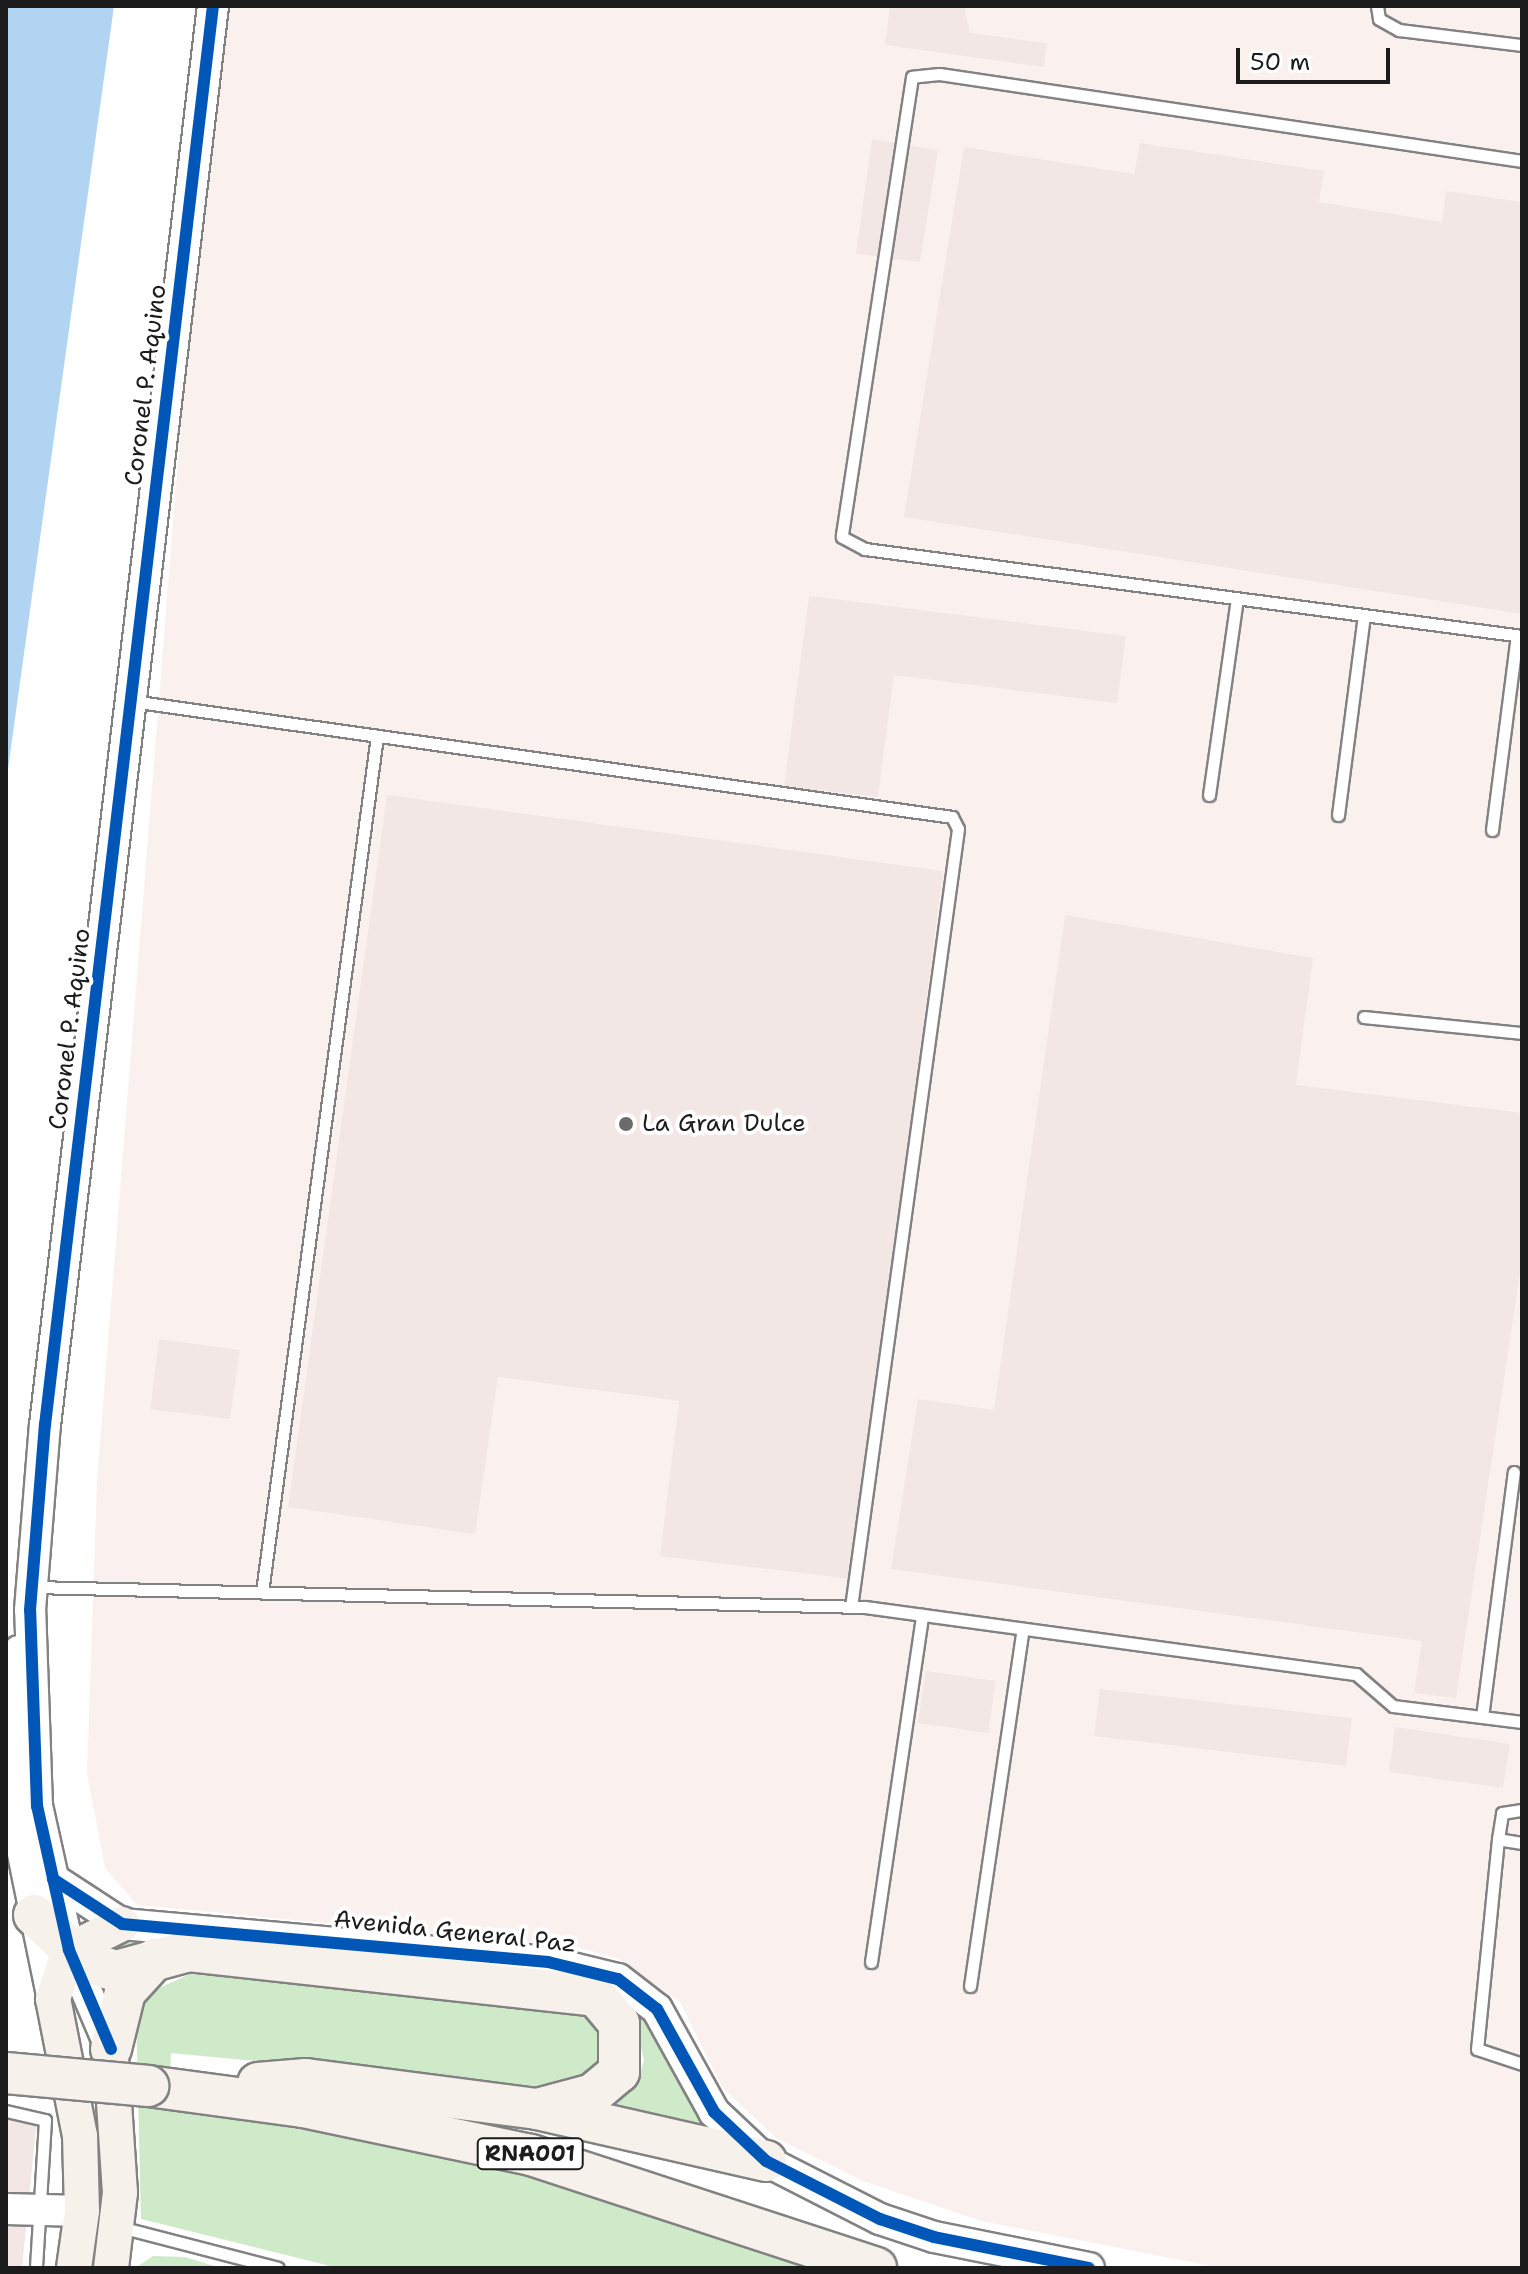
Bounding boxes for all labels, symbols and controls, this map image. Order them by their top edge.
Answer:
scale bar [1240,32,1394,82]
text: 50 m [1250,46,1310,78]
street label: Coronel P. Aquino [119,283,173,487]
street label: Coronel P. Aquino [43,927,97,1131]
place label: La Gran Dulce [642,1110,806,1138]
marker: La Gran Dulce [617,1115,635,1133]
street label: Avenida General Paz [332,1905,578,1959]
road number: RNA001 [476,2136,584,2172]

